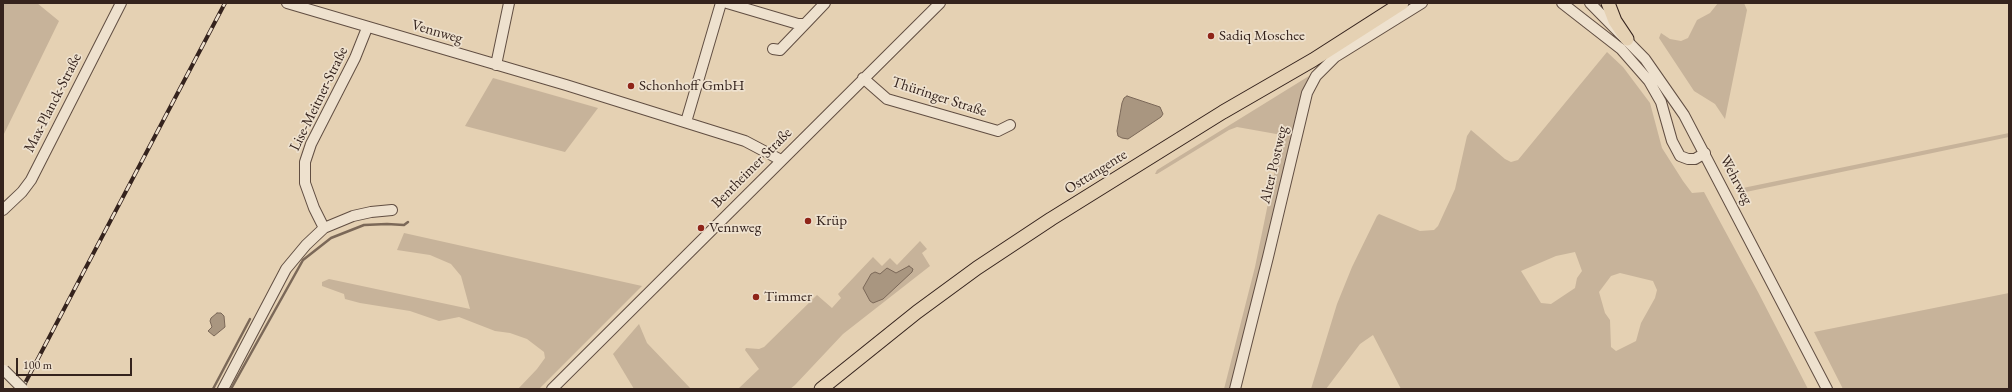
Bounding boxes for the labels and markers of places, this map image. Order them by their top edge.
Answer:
place label: Sadiq Moschee [1219,27,1305,45]
marker: Sadiq Moschee [1206,31,1216,41]
place label: Schonhoff GmbH [639,77,744,95]
marker: Schonhoff GmbH [626,81,636,91]
place label: Krüp [816,212,847,230]
marker: Krüp [803,216,813,226]
place label: Vennweg [709,219,761,237]
marker: Vennweg [696,223,706,233]
place label: Timmer [764,288,812,306]
marker: Timmer [751,292,761,302]

